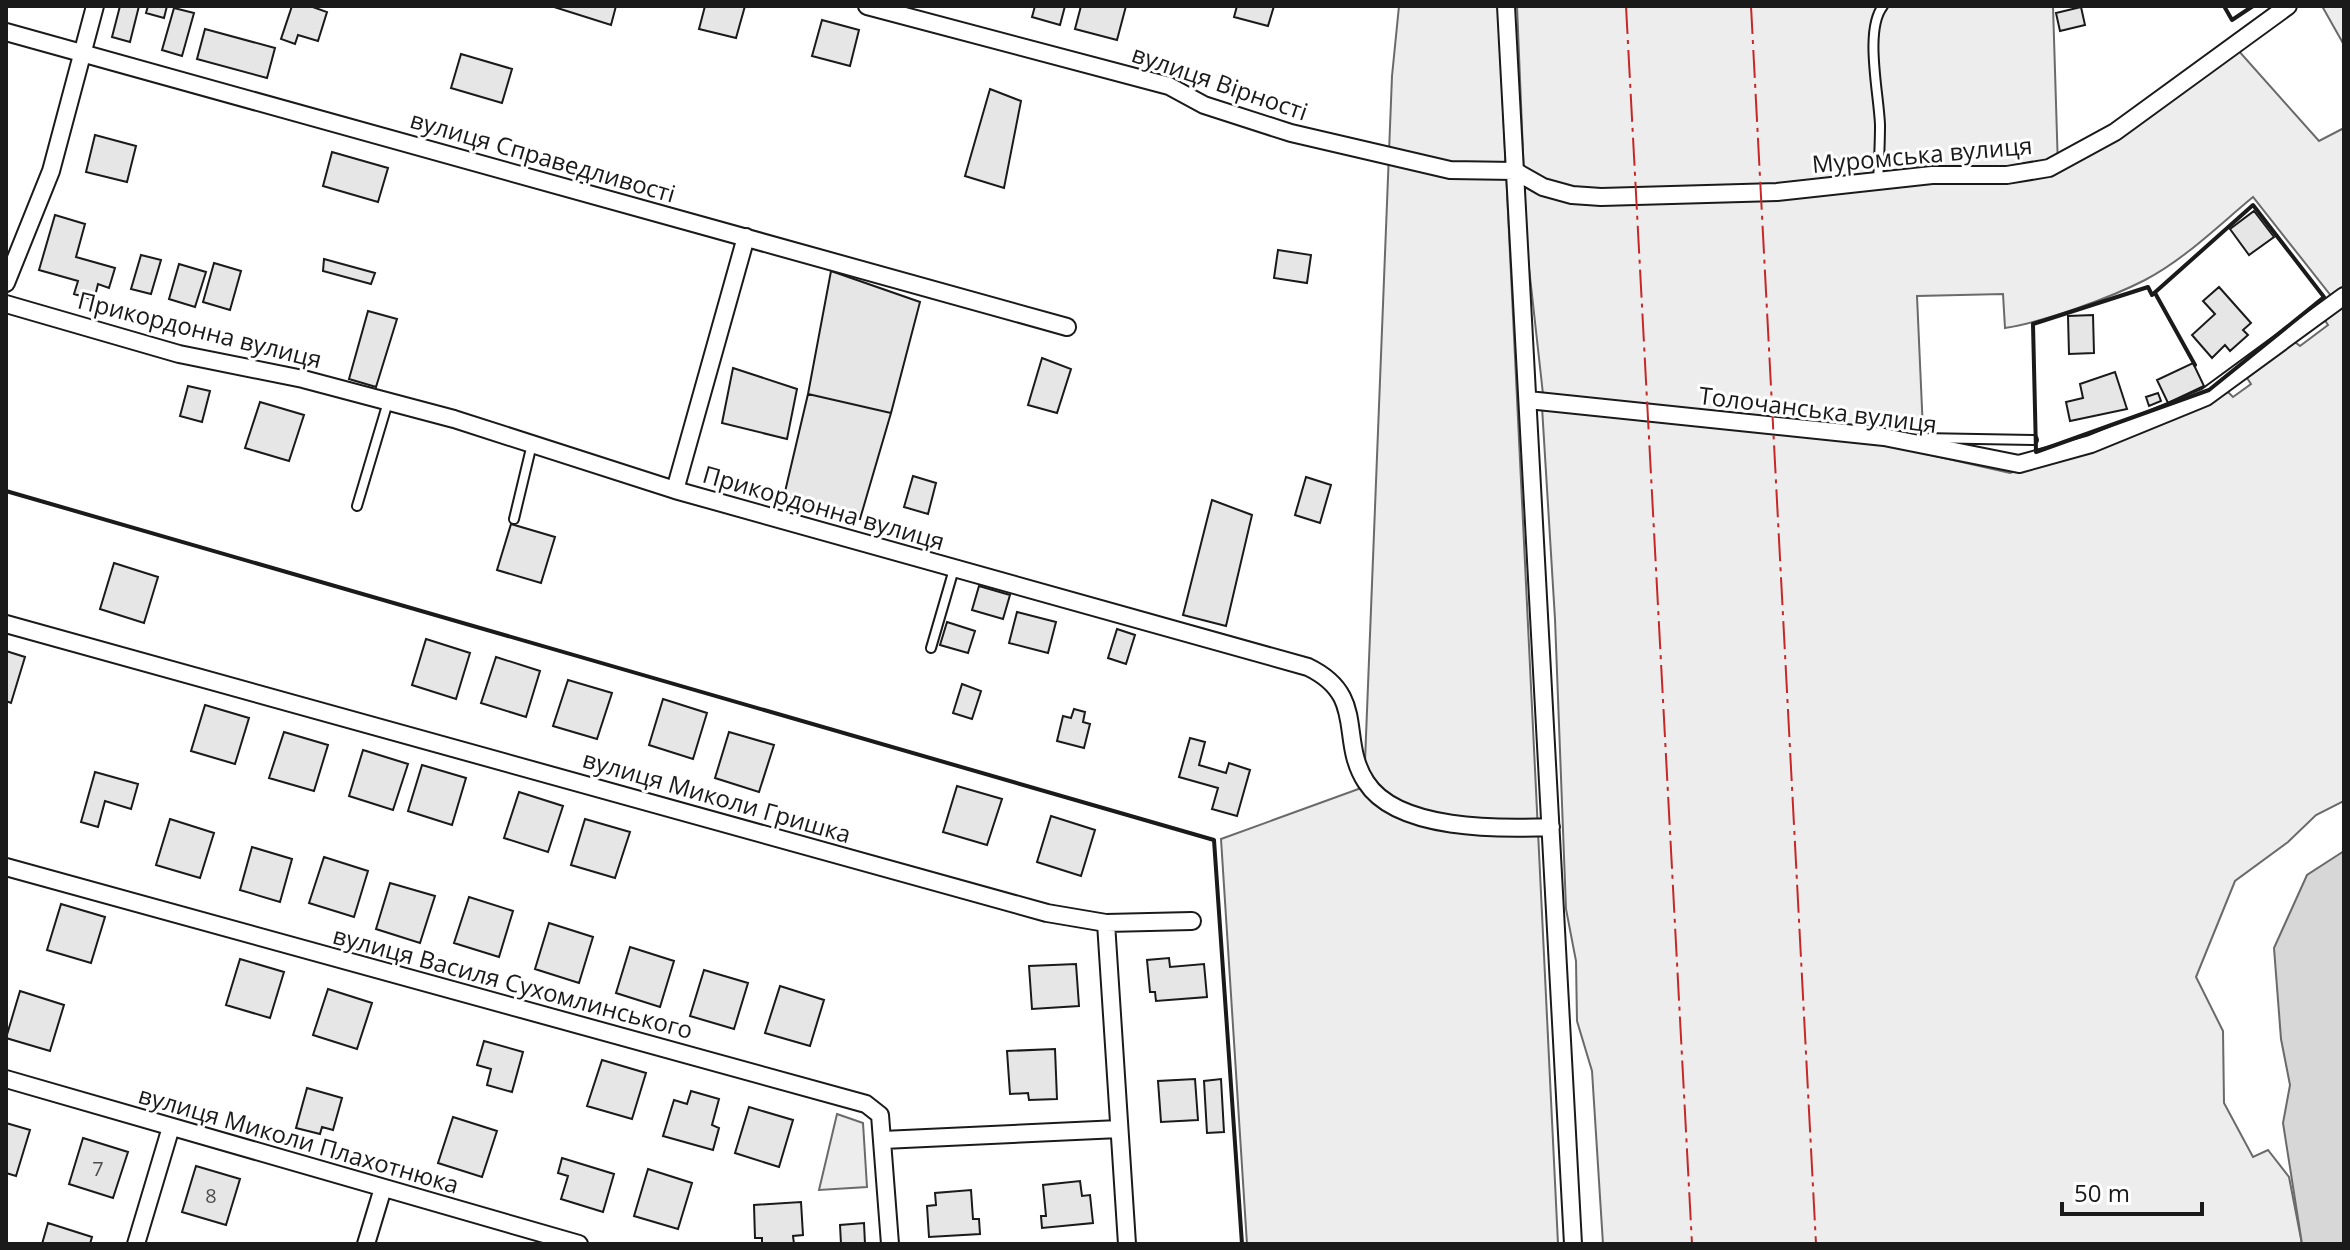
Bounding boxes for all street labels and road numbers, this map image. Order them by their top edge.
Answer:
street label: вулиця Вірності [1128,36,1312,128]
street label: вулиця Справедливості [407,102,679,210]
street label: Муромська вулиця [1810,128,2034,180]
street label: Прикордонна вулиця [75,283,325,375]
street label: Толочанська вулиця [1697,378,1939,440]
street label: Прикордонна вулиця [699,457,949,557]
street label: вулиця Миколи Гришка [579,742,855,850]
street label: вулиця Василя Сухомлинського [329,918,697,1046]
street label: вулиця Миколи Плахотнюка [135,1077,463,1201]

